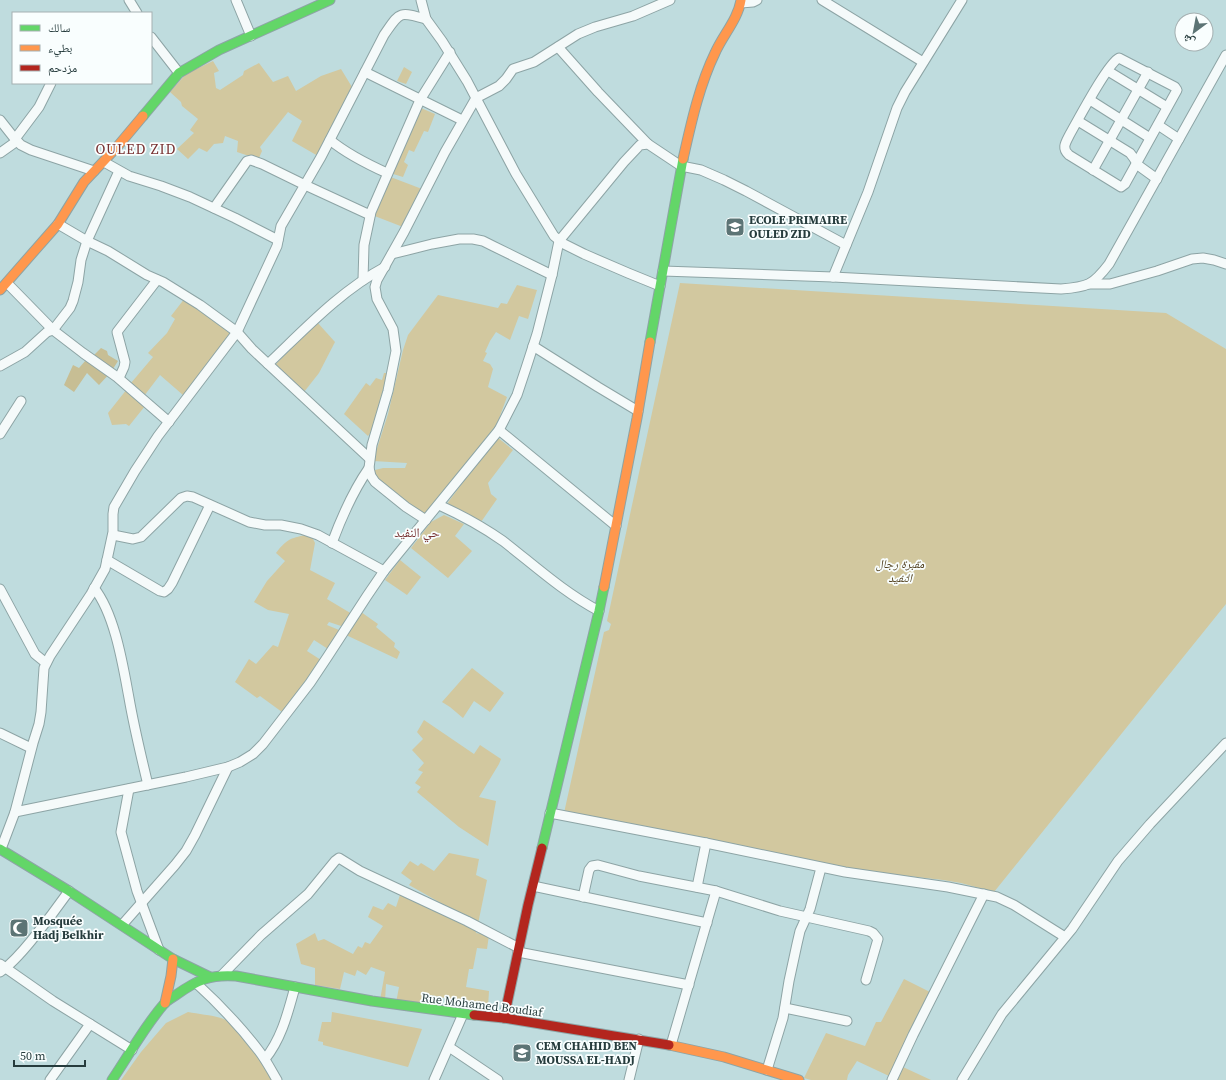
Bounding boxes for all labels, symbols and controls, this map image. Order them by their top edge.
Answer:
legend [12,12,152,84]
north arrow [1174,12,1214,52]
text: سالك [48,20,70,36]
text: ش [1180,30,1198,50]
text: بطيء [48,40,72,58]
text: مزدحم [48,60,77,76]
district label: OULED ZID [95,139,177,159]
place label: ECOLE PRIMAIRE OULED ZID [749,212,847,242]
school or university icon: ECOLE PRIMAIRE OULED ZID [724,216,746,238]
district label: حي النفيد [394,524,440,543]
park label: مقبرة رجال النفيد [876,556,925,586]
place label: Mosquée Hadj Belkhir [33,913,104,943]
mosque icon: Mosquée Hadj Belkhir [8,917,30,939]
street label: Rue Mohamed Boudiaf [421,990,545,1021]
place label: CEM CHAHID BEN MOUSSA EL-HADJ [536,1038,637,1068]
scale bar [14,1042,85,1068]
school or university icon: CEM CHAHID BEN MOUSSA EL-HADJ [511,1042,533,1064]
text: 50 m [20,1048,46,1064]

